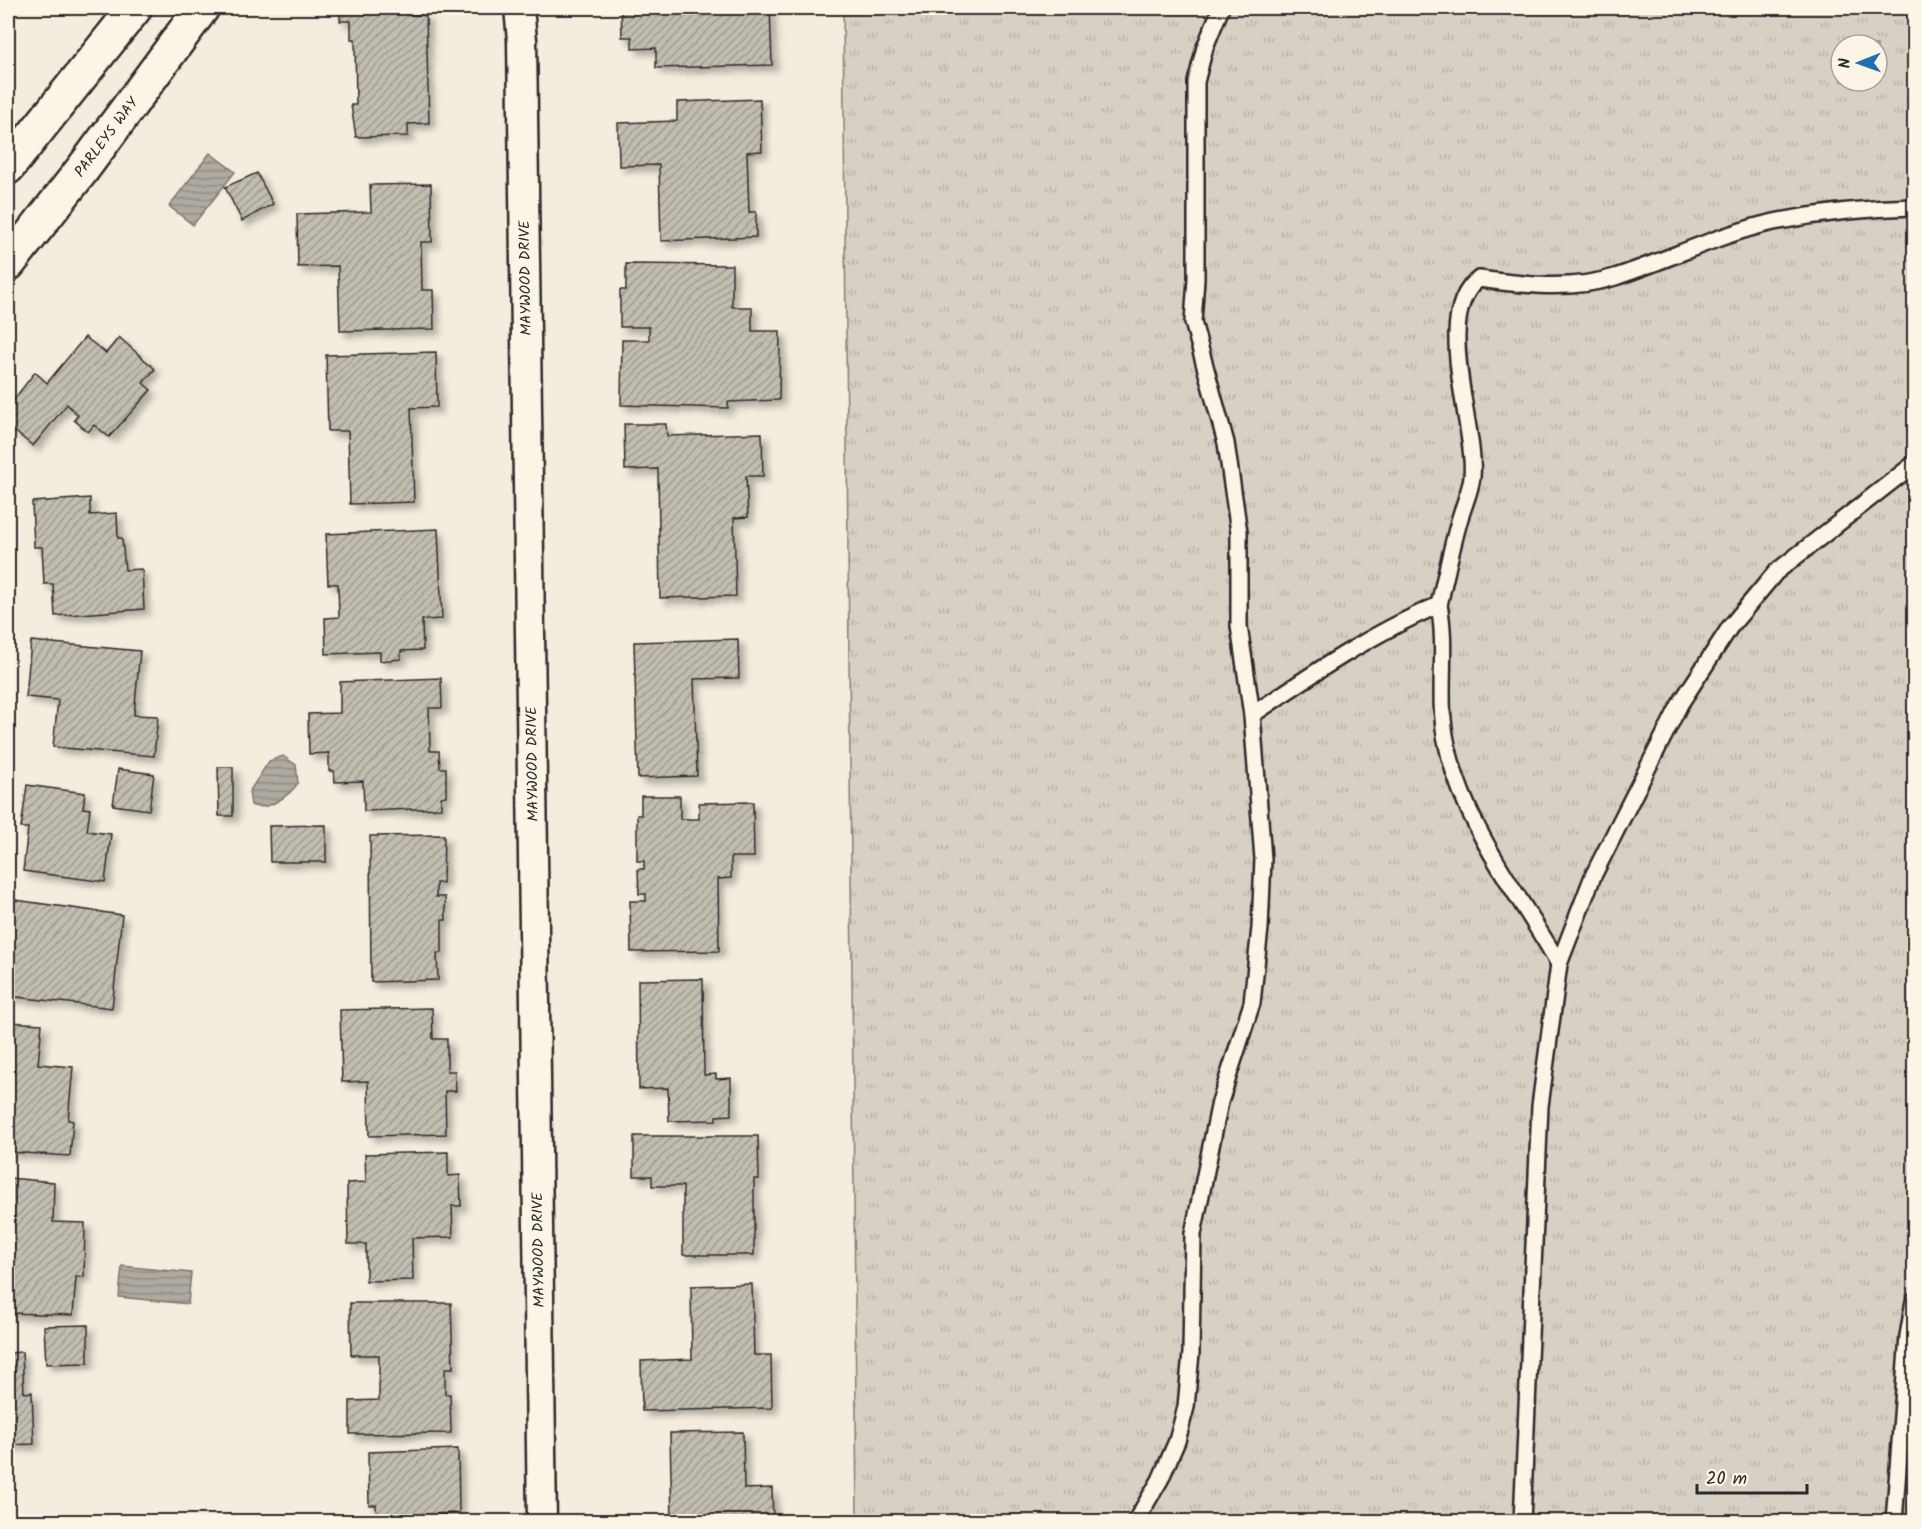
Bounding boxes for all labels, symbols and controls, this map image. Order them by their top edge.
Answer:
north arrow [1829,33,1889,93]
text: N [1833,58,1858,69]
street label: PARLEYS WAY [69,91,146,183]
street label: MAYWOOD DRIVE [513,219,539,336]
street label: MAYWOOD DRIVE [520,705,546,822]
street label: MAYWOOD DRIVE [526,1191,552,1308]
scale bar [1697,1457,1806,1495]
text: 20 m [1706,1465,1747,1494]

